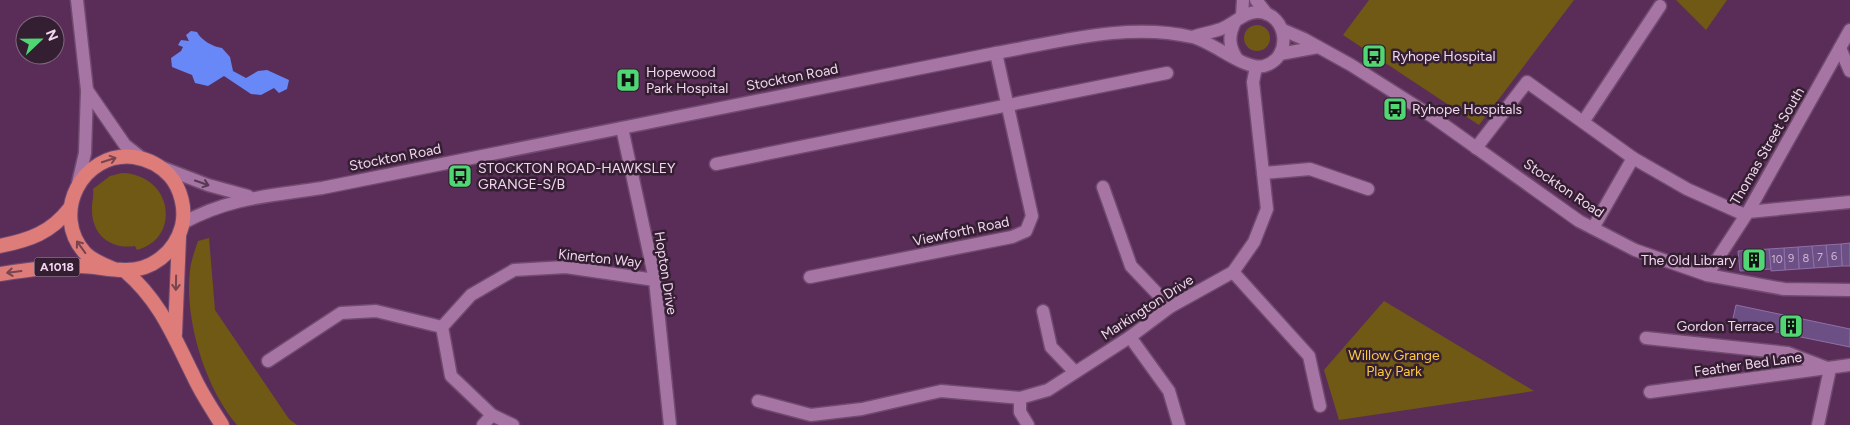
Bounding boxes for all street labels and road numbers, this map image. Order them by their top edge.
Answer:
street label: Stockton Road [745,60,839,95]
street label: Thomas Street South [1727,84,1808,208]
street label: Stockton Road [348,140,442,175]
street label: Stockton Road [1520,155,1607,222]
street label: Viewforth Road [911,213,1011,250]
street label: Hopton Drive [651,230,681,316]
street label: Kinerton Way [557,246,643,271]
road number: A1018 [34,258,80,276]
street label: Markington Drive [1098,271,1197,344]
street label: Feather Bed Lane [1693,348,1804,380]

